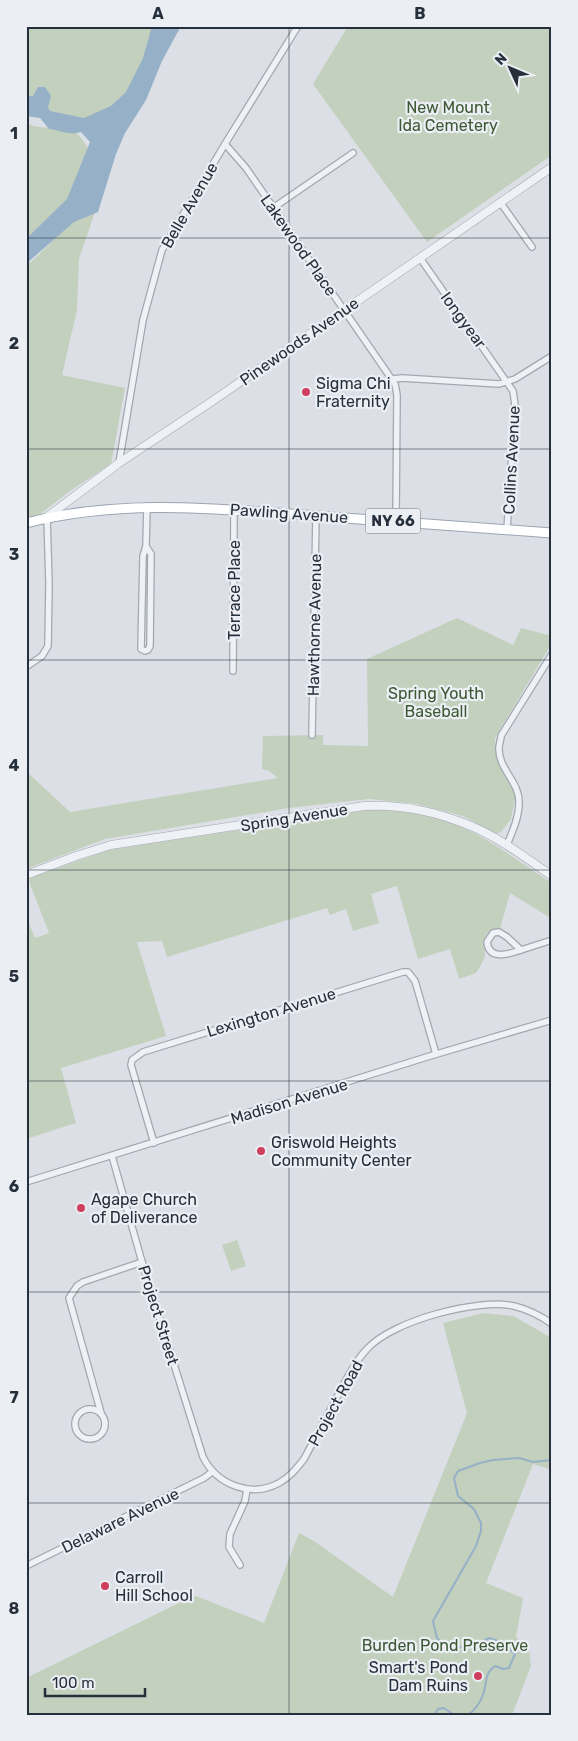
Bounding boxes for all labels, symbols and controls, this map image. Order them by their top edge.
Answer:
text: A [152,4,164,23]
text: B [414,4,426,23]
north arrow [486,42,536,92]
text: N [491,50,511,69]
park label: New Mount Ida Cemetery [398,98,498,135]
text: 1 [10,124,18,143]
street label: Belle Avenue [157,159,222,252]
street label: Lakewood Place [256,191,341,300]
street label: longyear [437,289,490,352]
street label: Pinewoods Avenue [236,293,362,390]
text: 2 [9,334,19,353]
place label: Sigma Chi Fraternity [316,374,391,411]
marker: Sigma Chi Fraternity [300,386,312,398]
street label: Collins Avenue [499,405,524,515]
street label: Pawling Avenue [229,500,349,527]
road number: NY 66 [366,508,420,534]
street label: Terrace Place [225,540,244,640]
text: 3 [9,545,19,564]
street label: Hawthorne Avenue [304,554,325,696]
park label: Spring Youth Baseball [388,684,484,721]
text: 4 [9,756,20,775]
street label: Spring Avenue [239,800,349,835]
text: 5 [9,967,19,986]
street label: Lexington Avenue [204,984,338,1041]
street label: Madison Avenue [228,1075,350,1128]
place label: Griswold Heights Community Center [271,1133,412,1170]
marker: Griswold Heights Community Center [255,1145,267,1157]
text: 6 [9,1177,19,1196]
place label: Agape Church of Deliverance [91,1190,197,1227]
marker: Agape Church of Deliverance [75,1202,87,1214]
street label: Project Street [134,1263,183,1367]
street label: Project Road [304,1357,367,1450]
text: 7 [9,1388,19,1407]
street label: Delaware Avenue [58,1484,182,1557]
place label: Carroll Hill School [115,1568,193,1605]
marker: Carroll Hill School [99,1580,111,1592]
text: 8 [9,1599,20,1618]
park label: Burden Pond Preserve [362,1636,528,1655]
place label: Smart's Pond Dam Ruins [369,1658,468,1695]
scale bar [45,1666,145,1698]
marker: Smart's Pond Dam Ruins [472,1670,484,1682]
text: 100 m [52,1674,94,1692]

